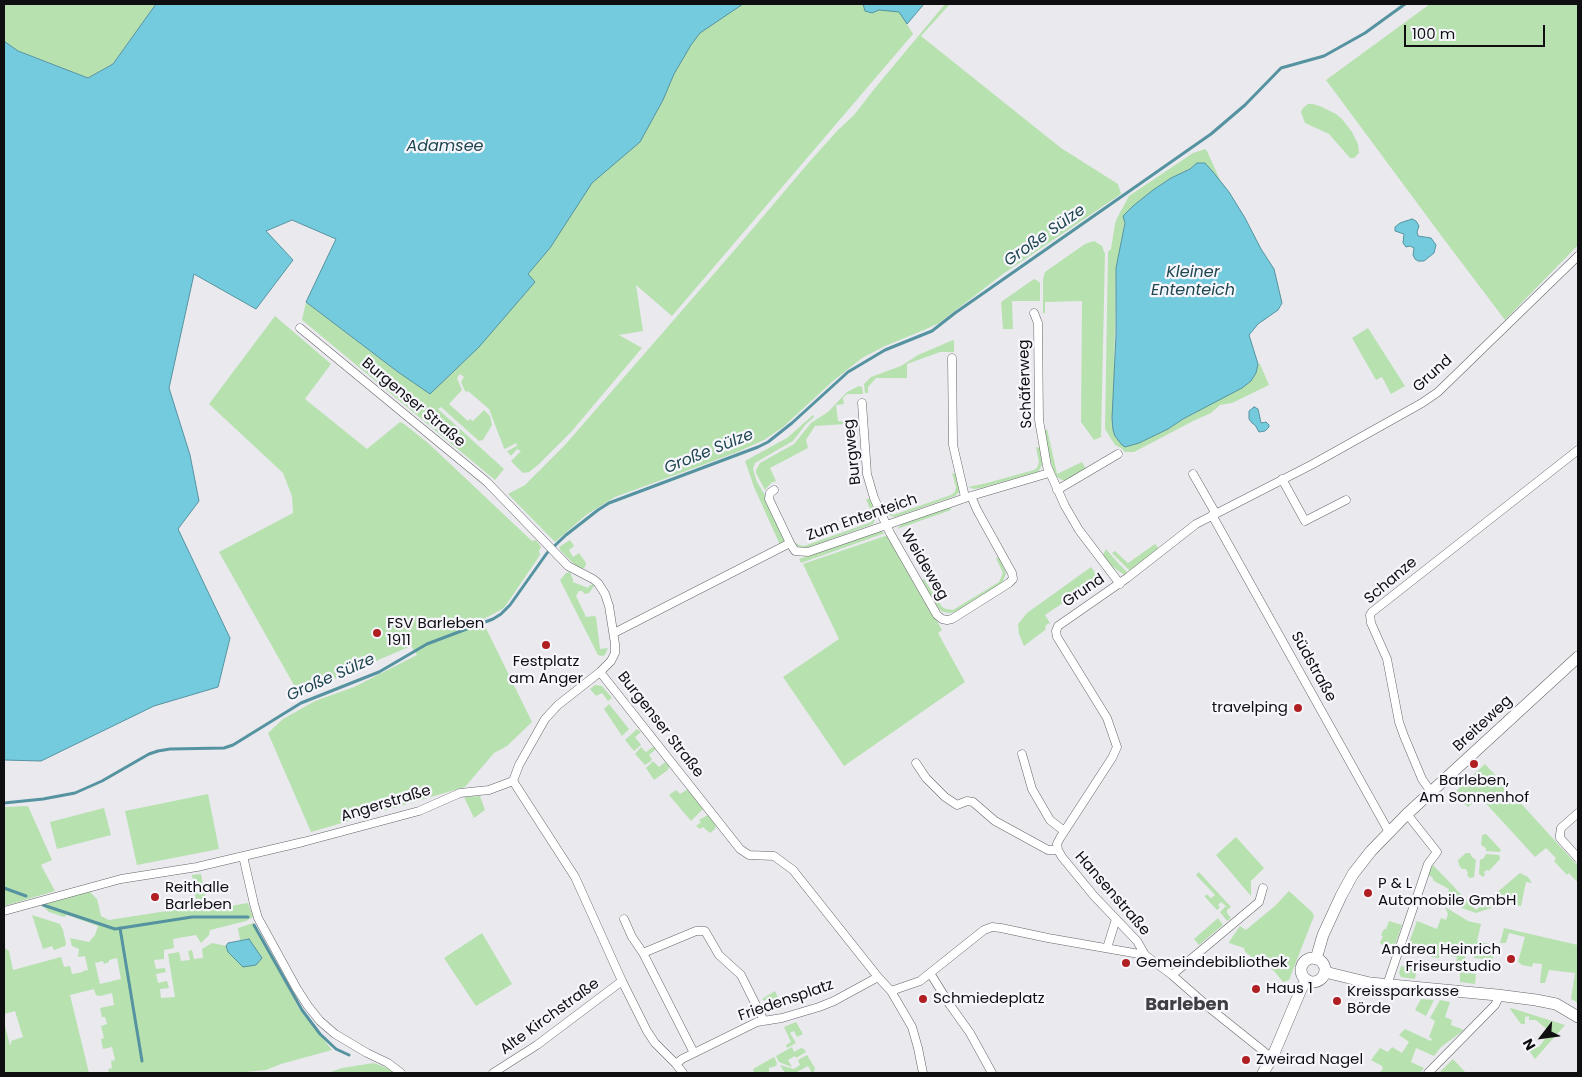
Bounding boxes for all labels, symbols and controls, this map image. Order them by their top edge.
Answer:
scale bar [1407,15,1548,47]
text: 100 m [1412,23,1455,44]
water label: Adamsee [406,137,484,157]
water label: Große Sülze [1001,201,1089,271]
water label: Kleiner Ententeich [1151,263,1235,301]
street label: Schäferweg [1015,339,1037,429]
street label: Grund [1410,352,1456,396]
street label: Burgenser Straße [358,354,468,452]
street label: Burgweg [841,418,865,486]
water label: Große Sülze [662,425,756,479]
street label: Zum Ententeich [804,491,920,545]
street label: Weideweg [897,526,951,604]
street label: Schanze [1361,554,1421,608]
street label: Grund [1060,571,1108,611]
place label: FSV Barleben 1911 [387,615,484,650]
marker: FSV Barleben 1911 [371,627,383,639]
street label: Südstraße [1286,629,1340,705]
marker: Festplatz am Anger [540,639,552,651]
water label: Große Sülze [284,650,378,706]
place label: Festplatz am Anger [509,653,583,688]
street label: Burgenser Straße [613,668,707,782]
street label: Breiteweg [1450,692,1516,756]
place label: travelping [1212,699,1288,717]
marker: travelping [1292,702,1304,714]
marker: Barleben, Am Sonnenhof [1468,758,1480,770]
place label: Barleben, Am Sonnenhof [1419,772,1529,807]
street label: Angerstraße [339,782,433,826]
street label: Hansenstraße [1071,848,1153,940]
place label: P & L Automobile GmbH [1378,875,1516,910]
place label: Reithalle Barleben [165,879,232,914]
marker: P & L Automobile GmbH [1362,887,1374,899]
marker: Reithalle Barleben [149,891,161,903]
place label: Andrea Heinrich Friseurstudio [1381,941,1501,976]
marker: Andrea Heinrich Friseurstudio [1505,953,1517,965]
place label: Gemeindebibliothek [1136,954,1287,972]
marker: Gemeindebibliothek [1120,957,1132,969]
street label: Alte Kirchstraße [497,975,603,1059]
street label: Friedensplatz [736,976,836,1026]
place label: Haus 1 [1266,980,1313,998]
marker: Haus 1 [1250,983,1262,995]
place label: Kreissparkasse Börde [1347,983,1459,1018]
place label: Schmiedeplatz [933,990,1045,1008]
marker: Schmiedeplatz [917,993,929,1005]
district label: Barleben [1145,994,1229,1016]
marker: Kreissparkasse Börde [1331,995,1343,1007]
north arrow [1517,1012,1567,1062]
text: N [1518,1035,1540,1054]
place label: Zweirad Nagel [1256,1051,1363,1069]
marker: Zweirad Nagel [1240,1054,1252,1066]

